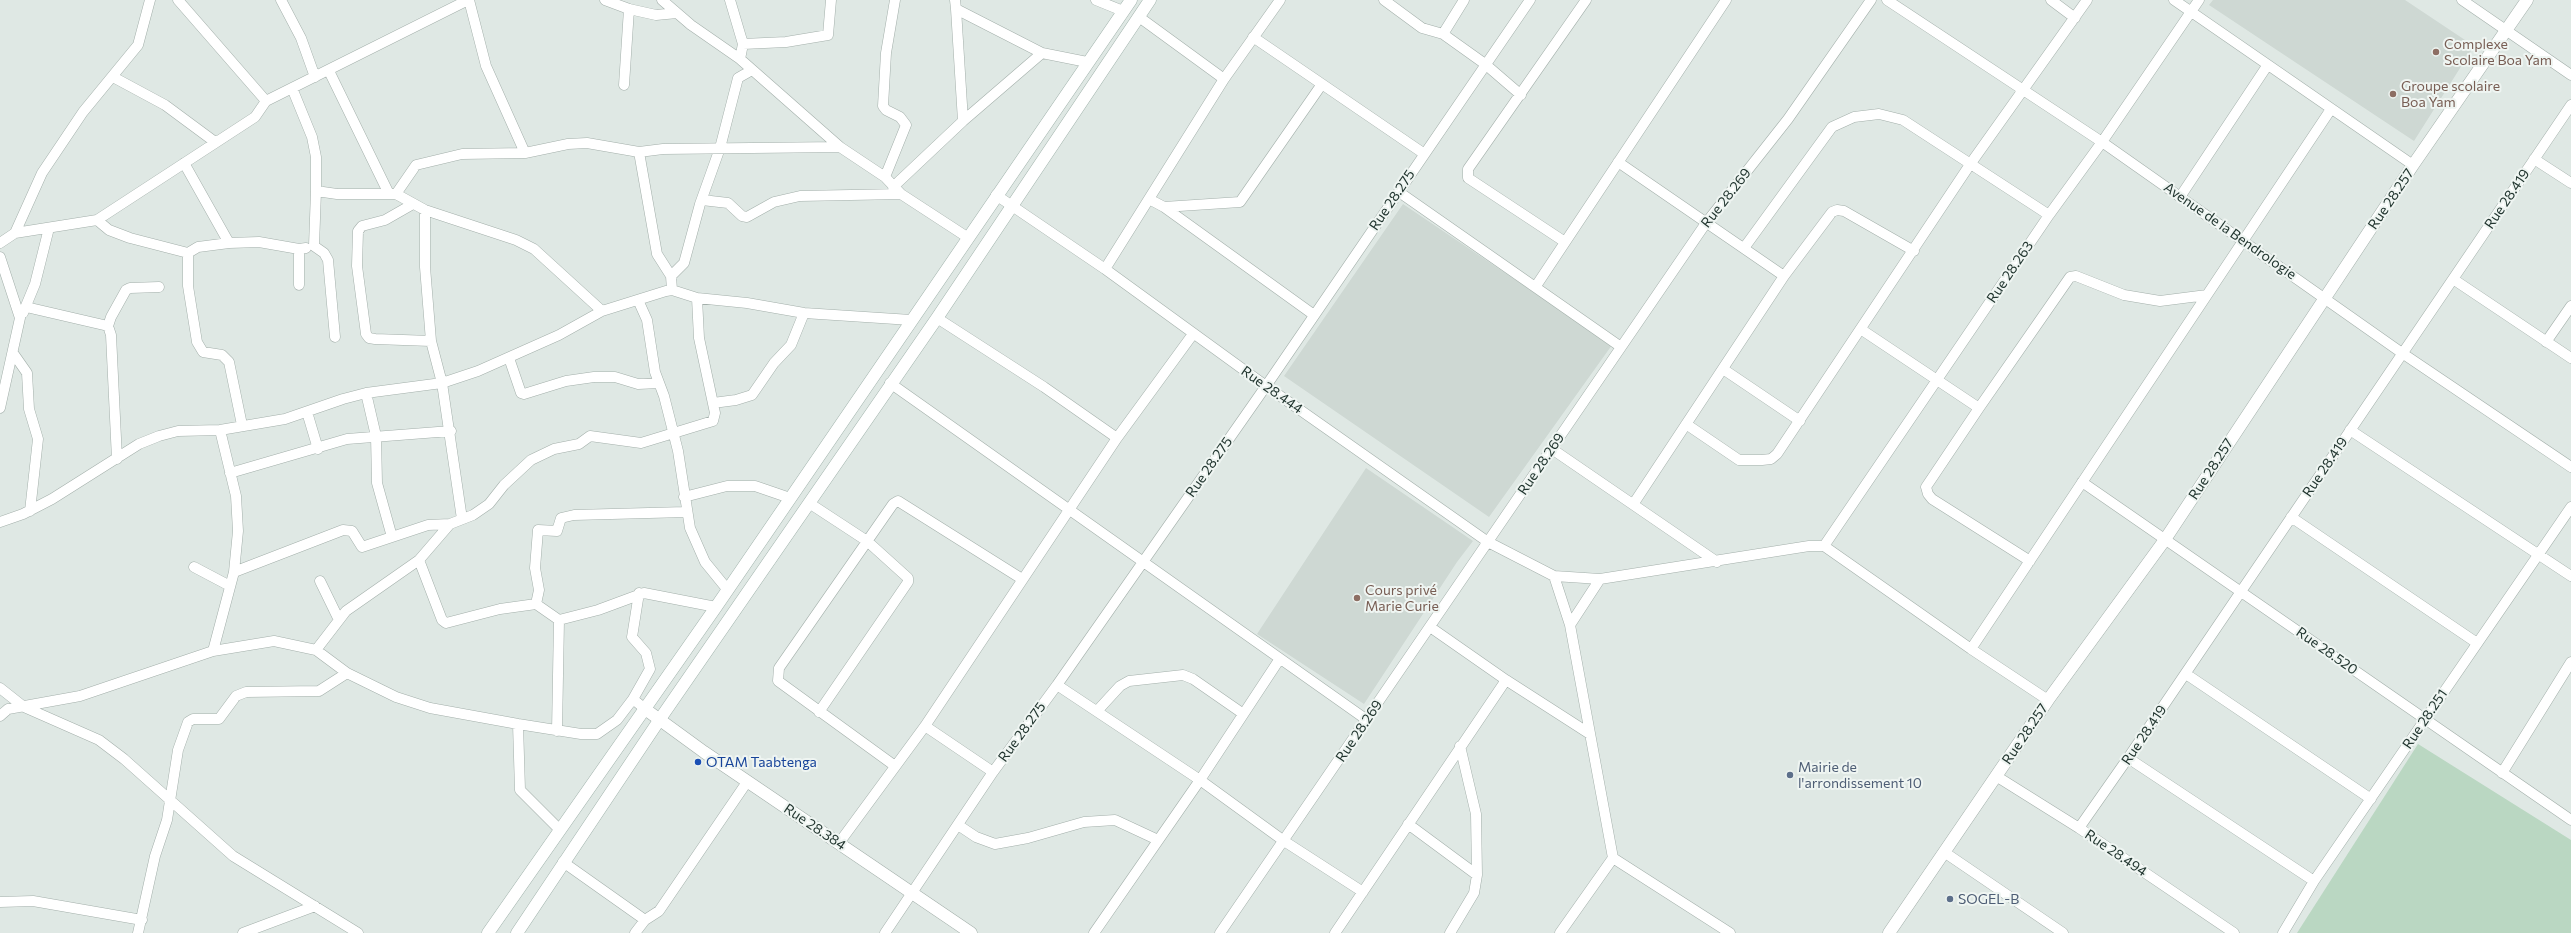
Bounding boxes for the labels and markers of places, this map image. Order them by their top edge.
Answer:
place label: Complexe Scolaire Boa Yam [2444,36,2552,68]
marker: Complexe Scolaire Boa Yam [2431,47,2441,57]
place label: Groupe scolaire Boa Yam [2401,78,2500,110]
marker: Groupe scolaire Boa Yam [2388,89,2398,99]
place label: Cours privé Marie Curie [1365,582,1439,614]
marker: Cours privé Marie Curie [1352,593,1362,603]
place label: OTAM Taabtenga [706,754,817,770]
marker: OTAM Taabtenga [693,757,703,767]
place label: Mairie de l'arrondissement 10 [1798,759,1922,792]
marker: Mairie de l'arrondissement 10 [1785,770,1795,780]
place label: SOGEL-B [1958,891,2019,907]
marker: SOGEL-B [1945,894,1955,904]

